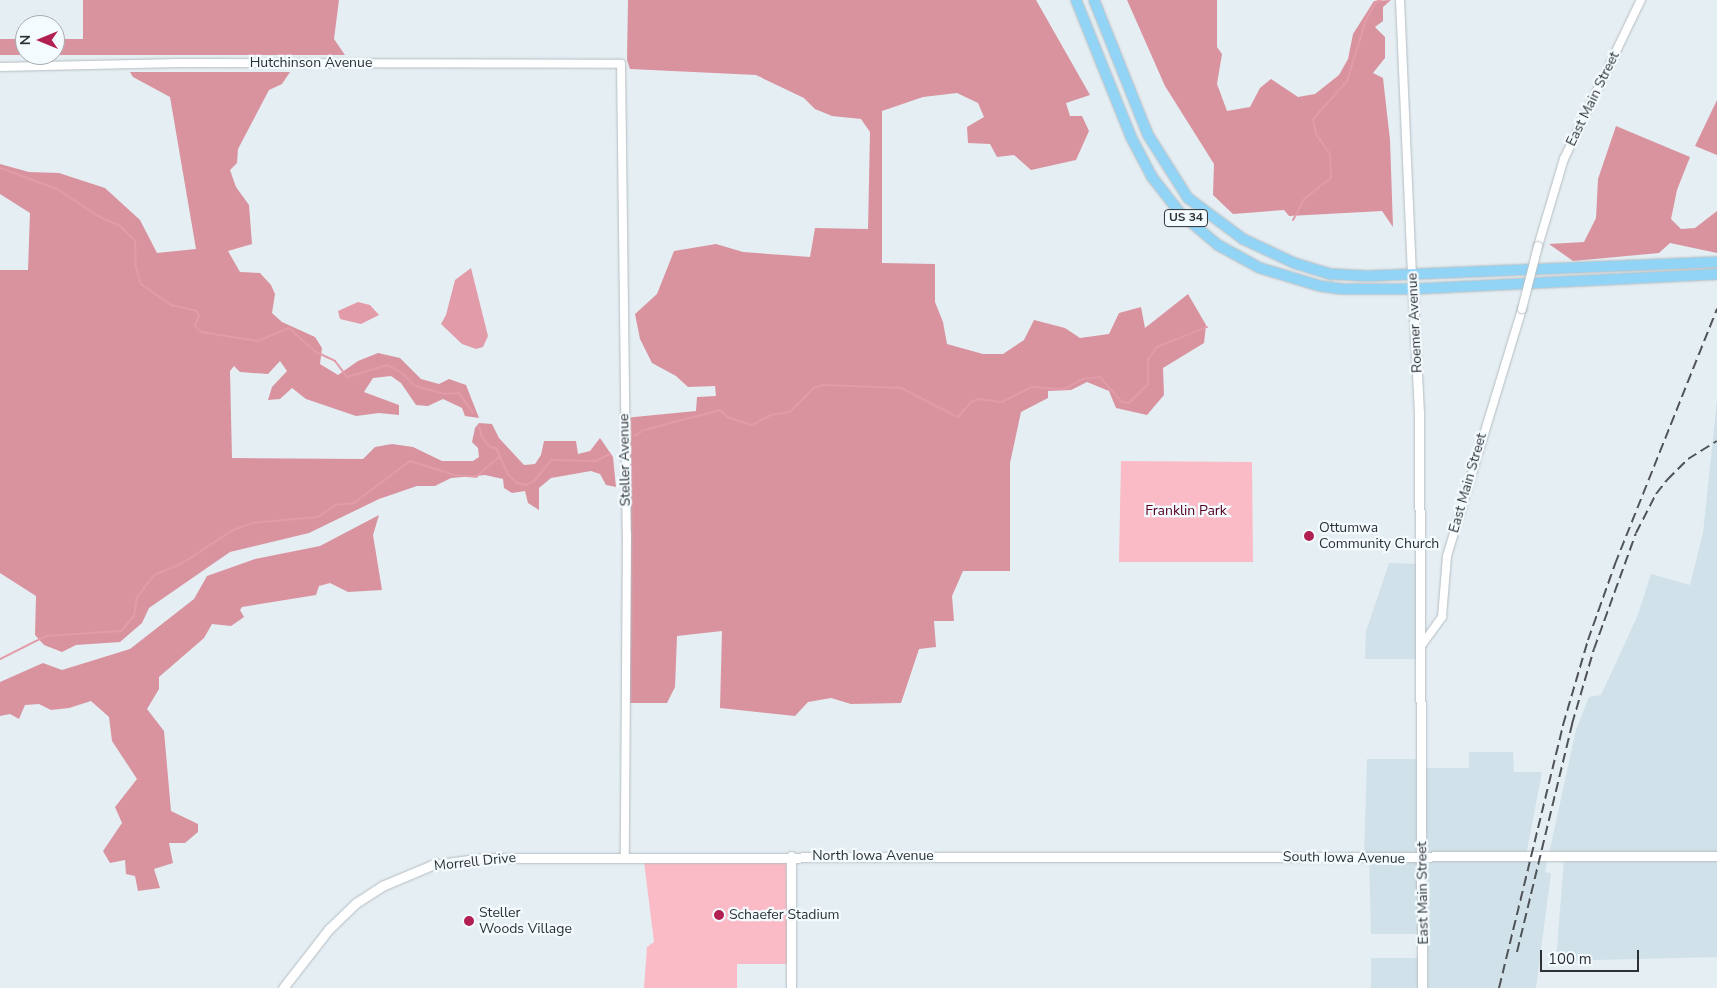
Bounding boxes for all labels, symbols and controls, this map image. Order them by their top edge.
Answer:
north arrow [15,15,65,65]
text: N [16,35,35,45]
street label: East Main Street [1563,49,1623,149]
street label: Hutchinson Avenue [250,55,372,71]
road number: US 34 [1164,208,1208,228]
street label: Roemer Avenue [1404,273,1426,373]
street label: Steller Avenue [616,413,634,507]
street label: East Main Street [1446,431,1490,535]
park label: Franklin Park [1145,503,1227,519]
place label: Ottumwa Community Church [1319,520,1439,552]
marker: Ottumwa Community Church [1303,530,1315,542]
street label: East Main Street [1414,841,1432,945]
street label: North Iowa Avenue [812,848,934,864]
street label: Morrell Drive [433,849,517,875]
street label: South Iowa Avenue [1283,849,1405,867]
place label: Steller Woods Village [479,905,572,938]
place label: Schaefer Stadium [729,907,840,923]
marker: Schaefer Stadium [713,909,725,921]
marker: Steller Woods Village [463,915,475,927]
scale bar [1542,940,1641,972]
text: 100 m [1548,949,1592,969]

